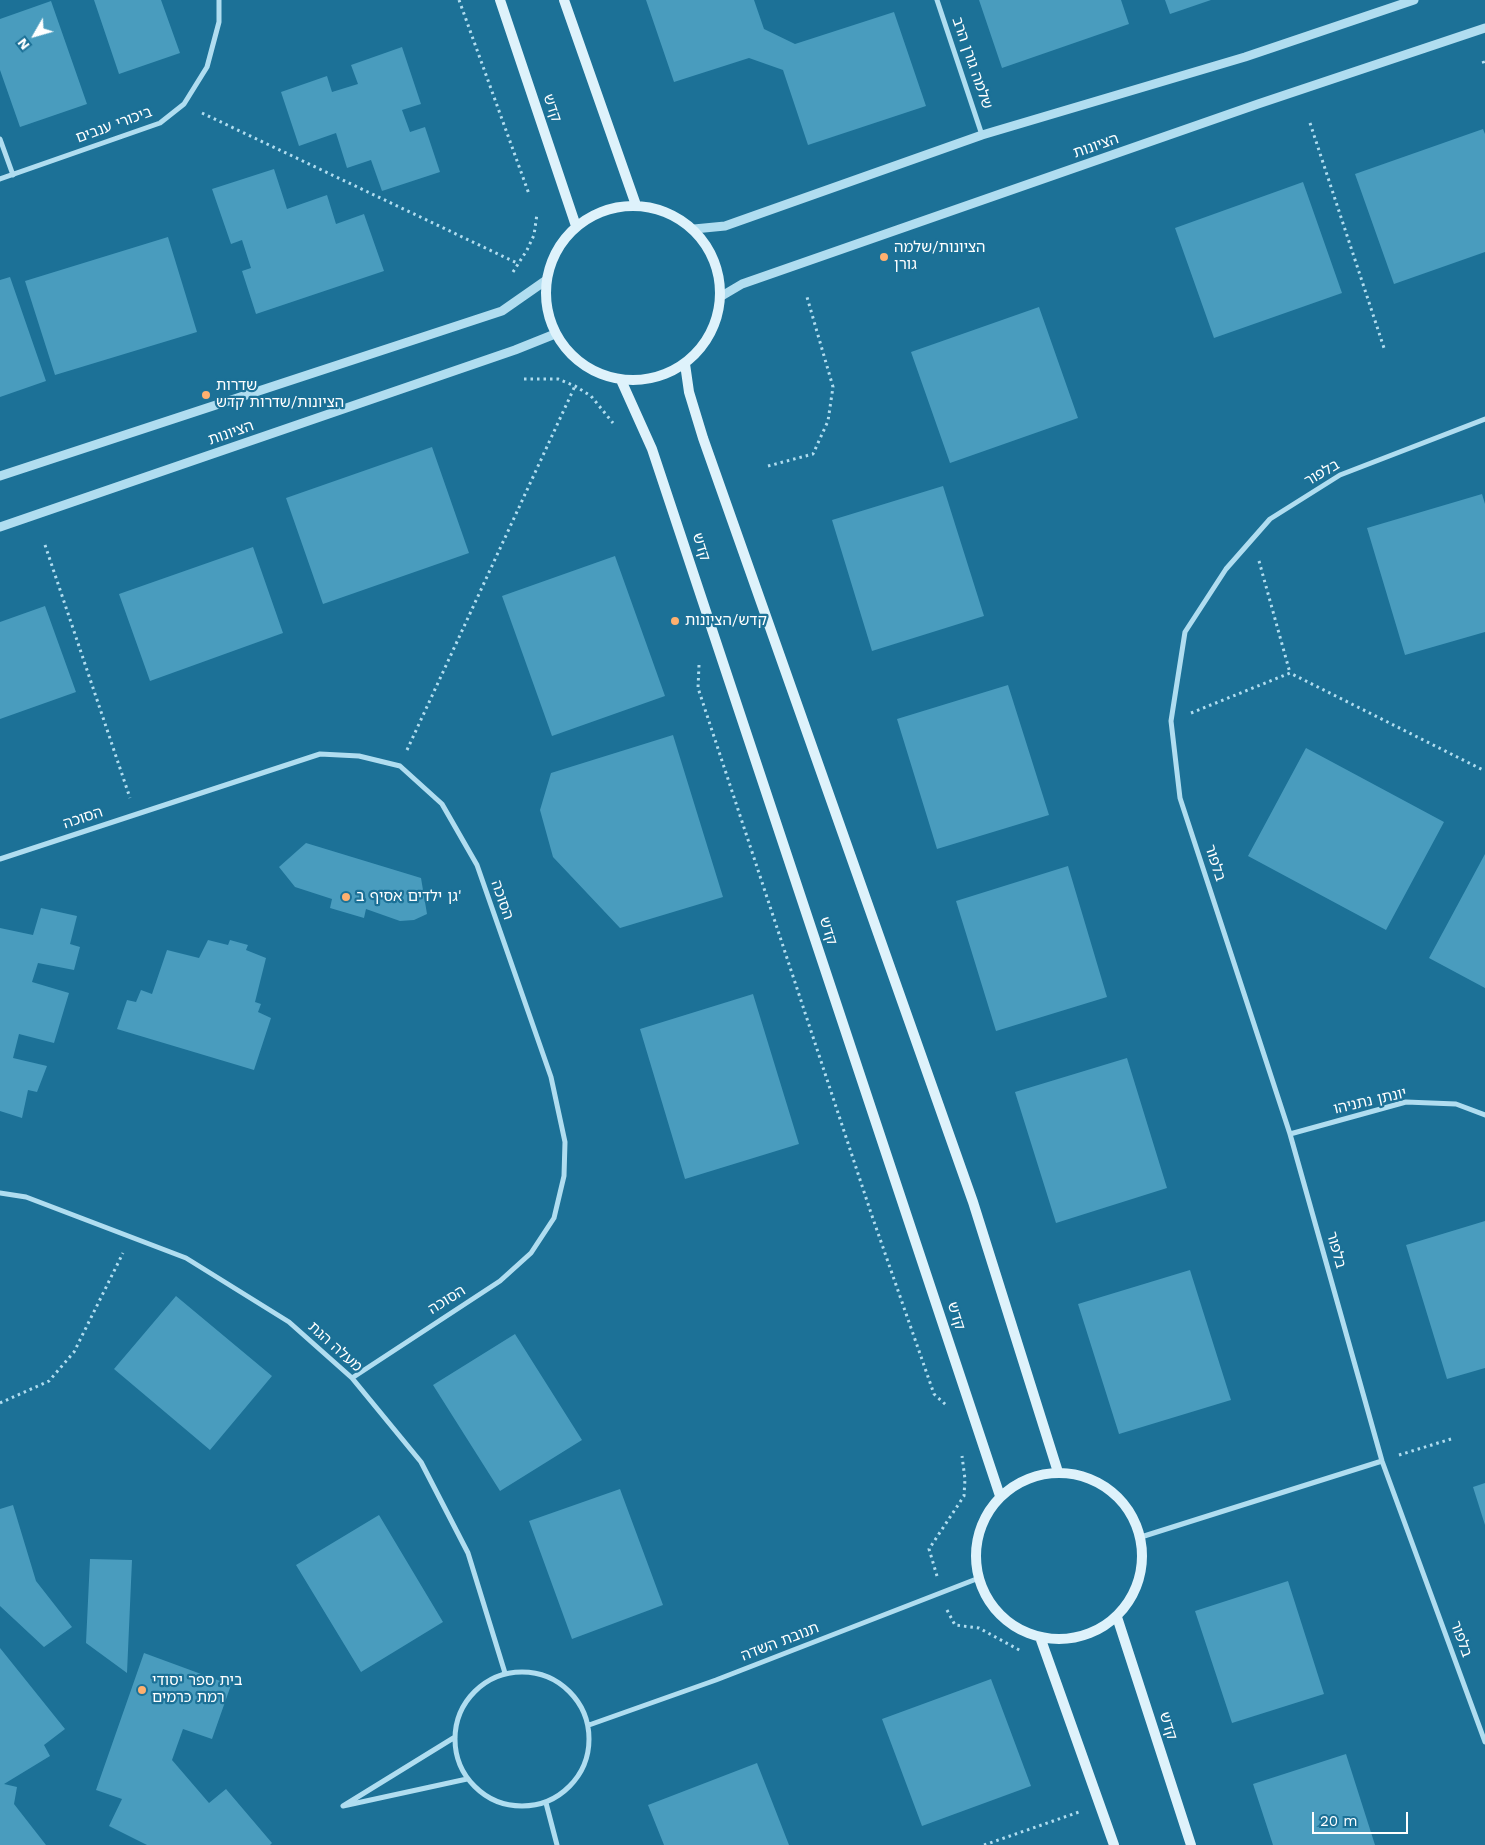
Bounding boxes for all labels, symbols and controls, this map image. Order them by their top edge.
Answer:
north arrow [10,10,60,60]
street label: שלמה גורן הרב [948,15,996,111]
text: N [14,35,33,53]
street label: קדש [539,92,565,124]
street label: ביכורי ענבים [73,103,155,147]
street label: הציונות [1071,130,1121,162]
place label: הציונות/שלמה גורן [894,239,985,274]
marker: הציונות/שלמה גורן [878,251,890,263]
place label: שדרות הציונות/שדרות קדש [216,377,344,412]
marker: שדרות הציונות/שדרות קדש [200,389,212,401]
street label: הציונות [206,417,256,449]
street label: בלפור [1301,456,1343,490]
street label: קדש [688,531,714,563]
place label: קדש/הציונות [685,612,767,630]
marker: קדש/הציונות [669,615,681,627]
street label: הסוכה [61,803,105,833]
street label: בלפור [1201,842,1229,884]
street label: הסוכה [487,878,517,922]
place label: גן ילדים אסיף ב' [356,888,461,906]
marker: גן ילדים אסיף ב' [340,891,352,903]
street label: קדש [815,915,841,947]
street label: יונתן נתניהו [1332,1084,1408,1118]
street label: בלפור [1322,1230,1350,1270]
street label: הסוכה [425,1282,469,1318]
street label: קדש [943,1300,969,1332]
street label: מעלה הגת [304,1318,366,1376]
street label: בלפור [1446,1618,1476,1660]
street label: תנובת השדה [739,1619,821,1665]
place label: בית ספר יסודי רמת כרמים [152,1672,243,1707]
marker: בית ספר יסודי רמת כרמים [136,1684,148,1696]
street label: קדש [1155,1710,1181,1742]
scale bar [1315,1802,1411,1834]
text: 20 m [1320,1812,1358,1830]

